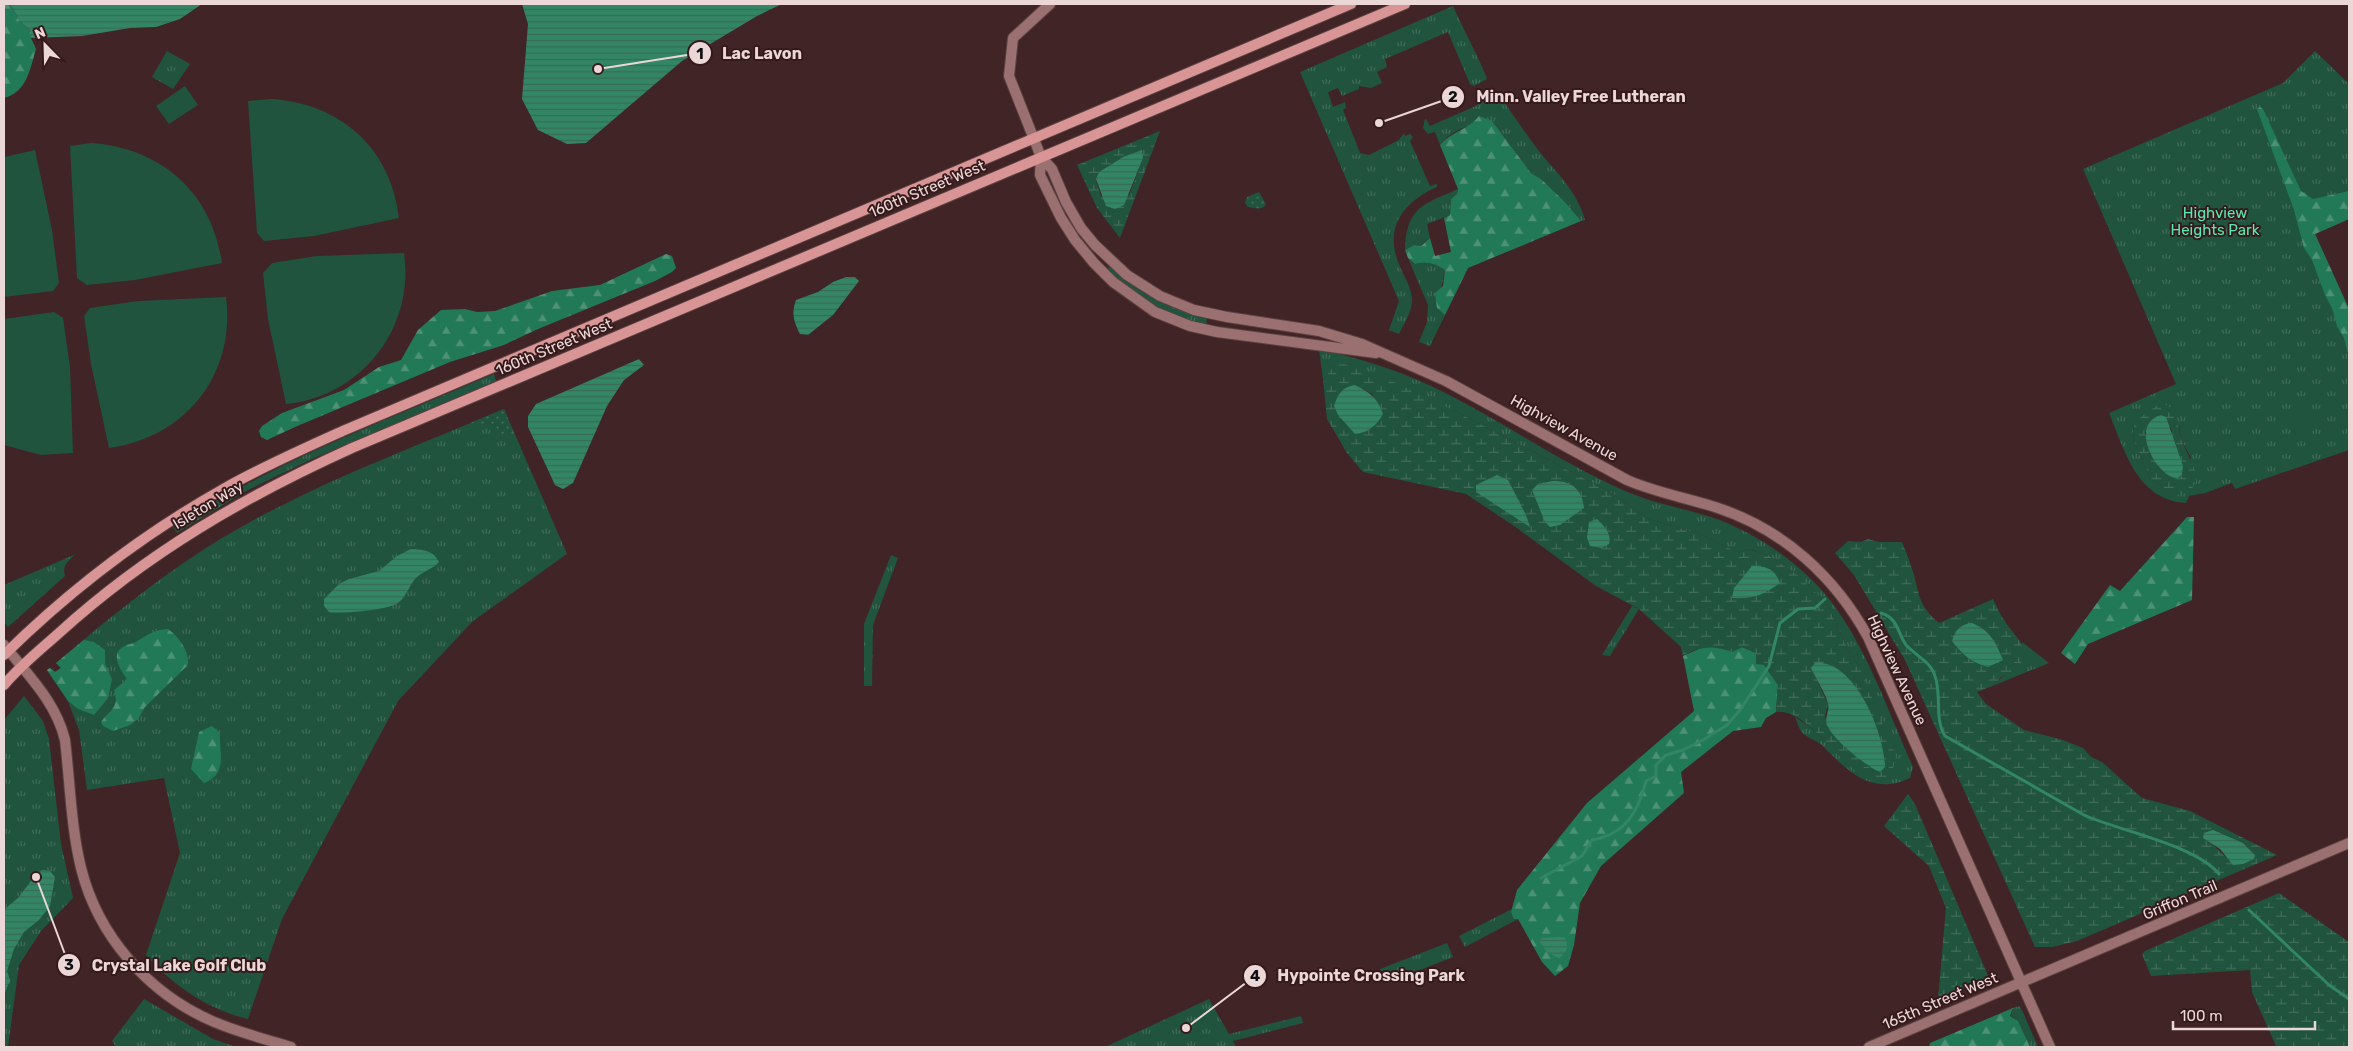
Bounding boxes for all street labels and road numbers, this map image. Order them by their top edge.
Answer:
street label: 160th Street West [866,156,988,222]
street label: 160th Street West [493,314,615,380]
street label: Highview Avenue [1507,391,1621,465]
street label: Isleton Way [170,477,246,533]
street label: Highview Avenue [1864,612,1930,728]
street label: Griffon Trail [2140,876,2220,924]
street label: 165th Street West [1880,969,2000,1033]

